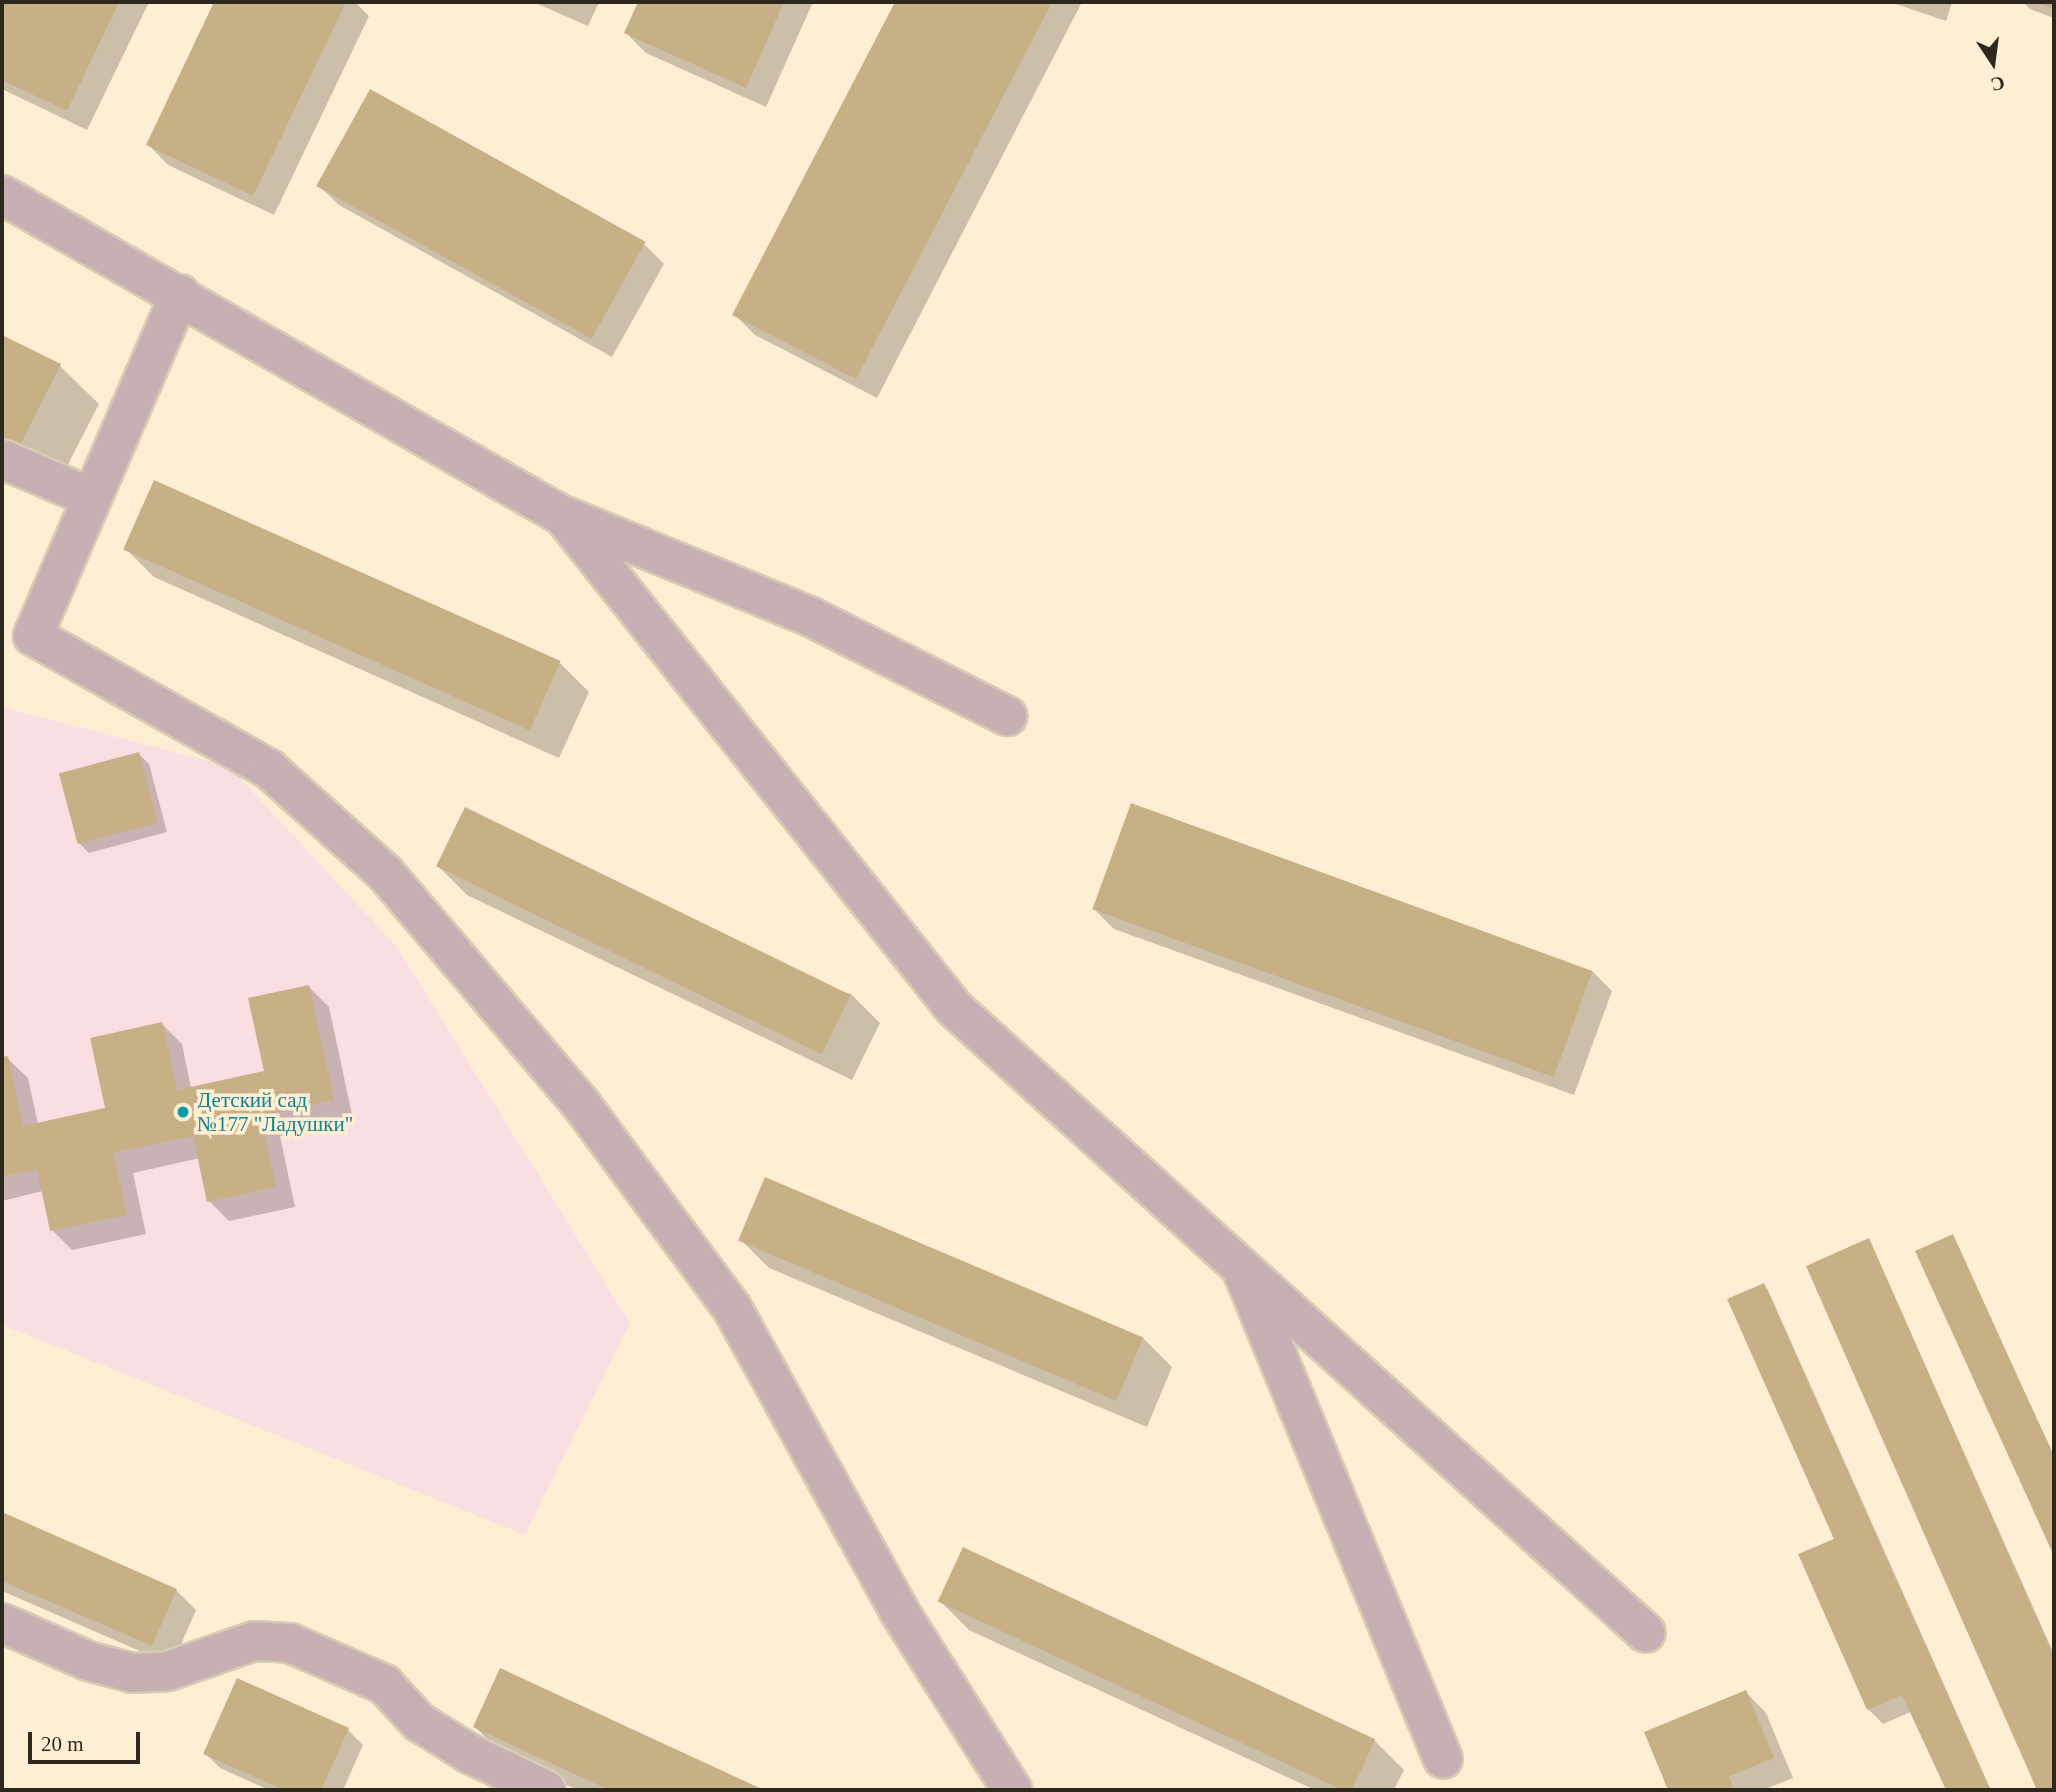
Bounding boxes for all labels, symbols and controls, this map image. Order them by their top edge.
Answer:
north arrow [1958,28,2028,98]
text: С [1989,72,2007,96]
place label: Детский сад №177 "Ладушки" [197,1087,353,1137]
marker: Детский сад №177 "Ладушки" [175,1104,191,1120]
scale bar [32,1718,144,1762]
text: 20 m [41,1732,84,1756]

